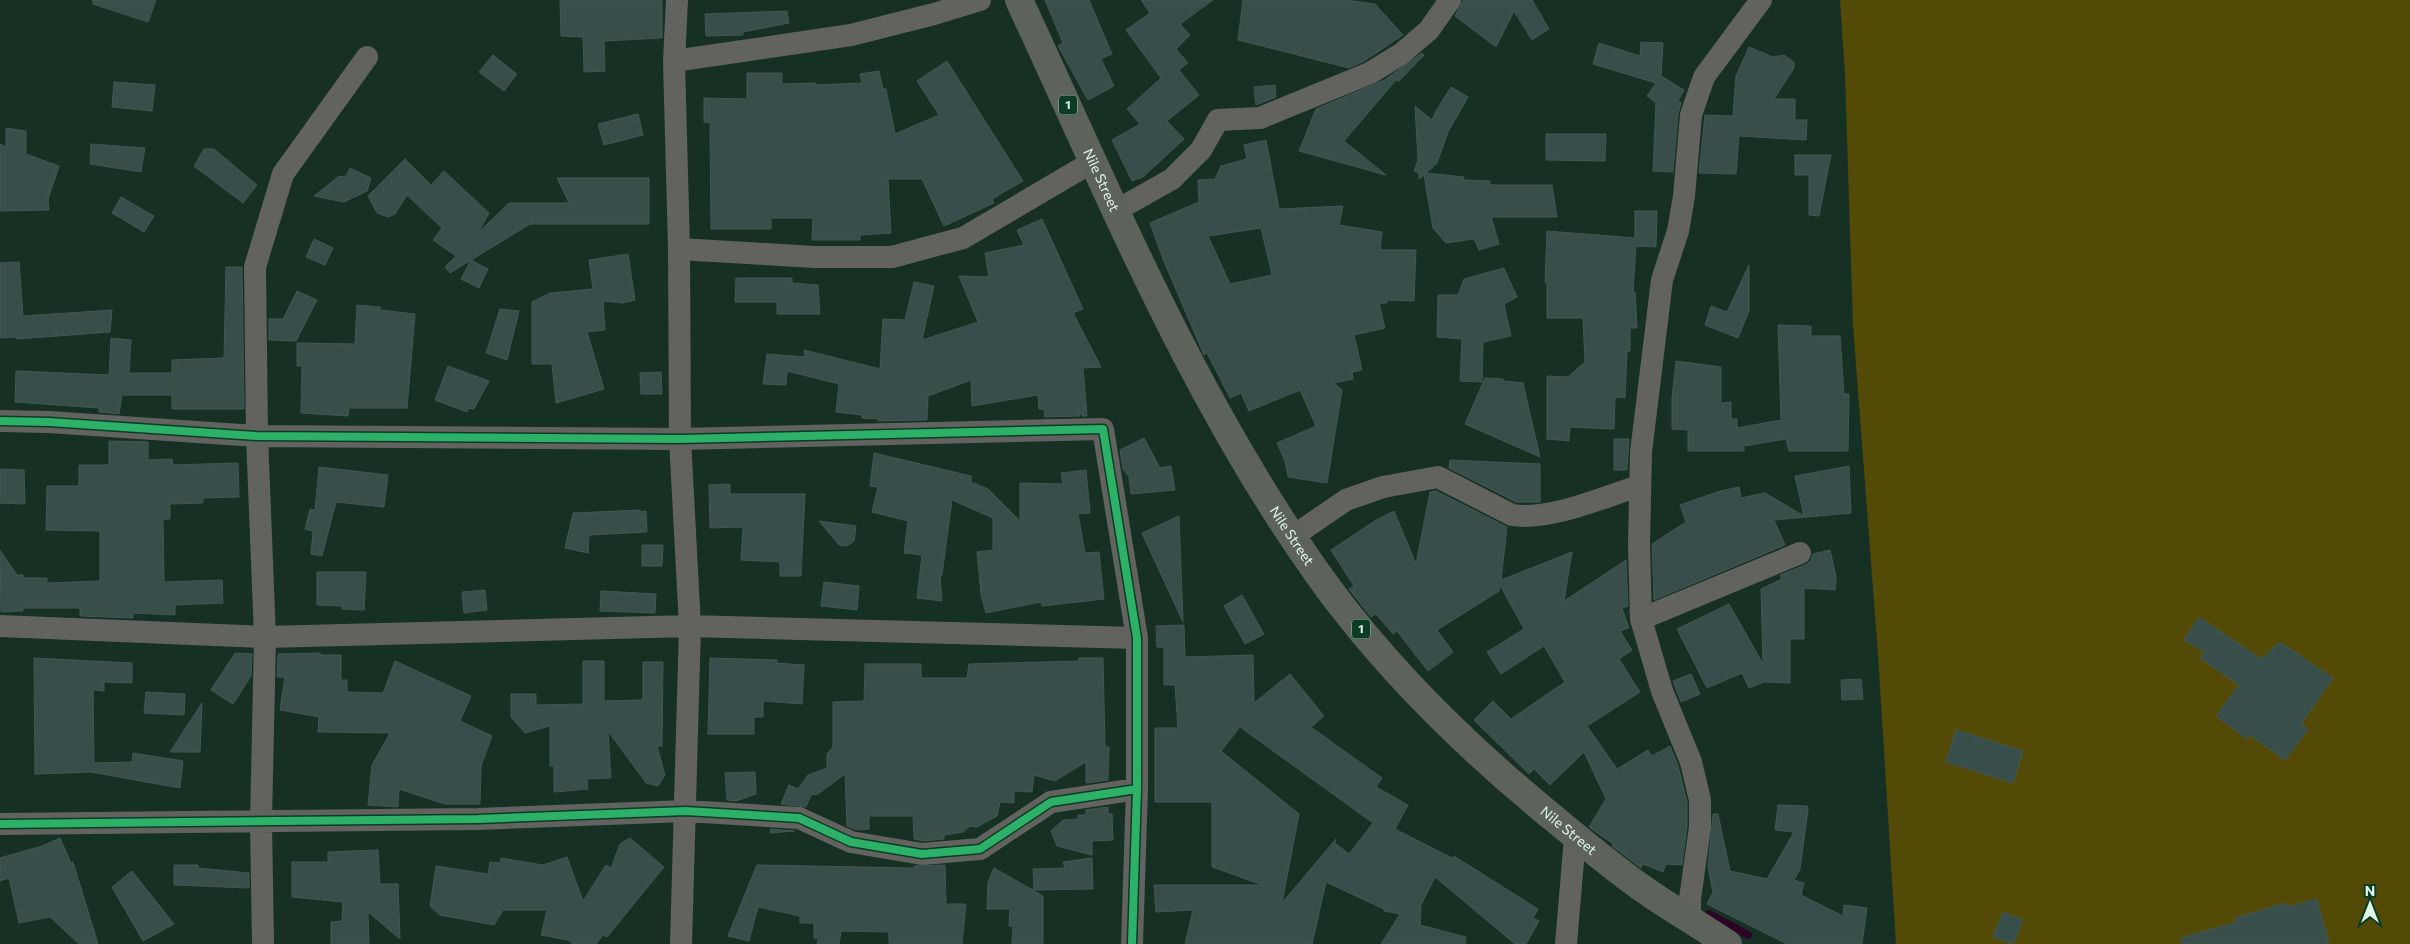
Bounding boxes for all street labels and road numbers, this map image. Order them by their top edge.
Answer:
road number: 1 [1059,96,1077,114]
street label: Nile Street [1080,146,1124,214]
street label: Nile Street [1267,503,1318,569]
road number: 1 [1352,620,1370,638]
street label: Nile Street [1537,802,1601,858]

